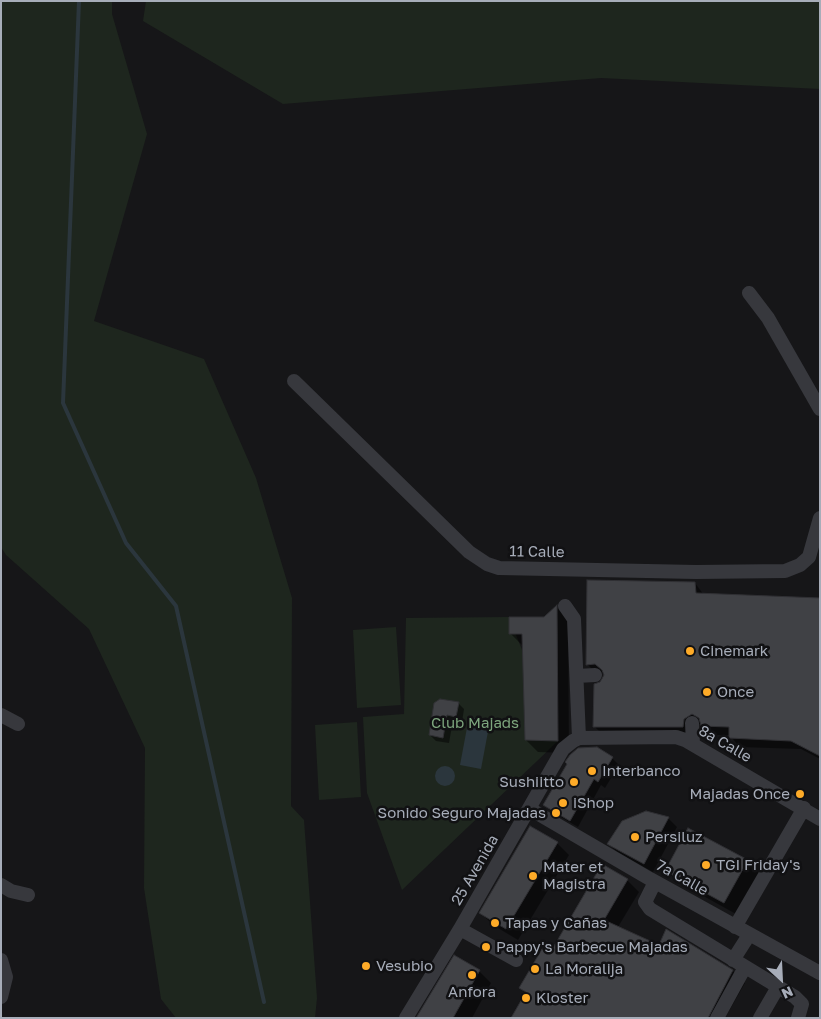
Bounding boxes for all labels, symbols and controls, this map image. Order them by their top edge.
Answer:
street label: 11 Calle [509,543,565,561]
place label: Cinemark [700,642,768,660]
marker: Cinemark [684,645,696,657]
place label: Once [717,683,754,701]
marker: Once [701,686,713,698]
park label: Club Majads [431,714,519,732]
street label: 8a Calle [695,722,755,766]
place label: Interbanco [602,762,680,780]
marker: Interbanco [586,765,598,777]
place label: Sushiitto [499,773,564,791]
marker: Sushiitto [568,776,580,788]
place label: Majadas Once [690,785,790,803]
marker: Majadas Once [794,788,806,800]
place label: iShop [573,794,614,812]
marker: iShop [557,797,569,809]
place label: Sonido Seguro Majadas [378,804,546,822]
marker: Sonido Seguro Majadas [550,807,562,819]
place label: Persiluz [645,828,703,846]
marker: Persiluz [629,831,641,843]
street label: 25 Avenida [448,832,502,908]
street label: 7a Calle [653,856,711,900]
place label: TGI Friday's [716,856,800,874]
place label: Mater et Magistra [543,858,606,893]
marker: TGI Friday's [700,859,712,871]
marker: Mater et Magistra [527,870,539,882]
place label: Tapas y Cañas [505,914,607,932]
marker: Tapas y Cañas [489,917,501,929]
place label: Pappy's Barbecue Majadas [496,938,688,956]
marker: Pappy's Barbecue Majadas [480,941,492,953]
north arrow [756,954,806,1004]
place label: Vesubio [376,957,433,975]
marker: Vesubio [360,960,372,972]
place label: La Moralija [545,960,623,978]
marker: La Moralija [529,963,541,975]
marker: Anfora [466,969,478,981]
place label: Anfora [448,983,496,1001]
text: N [779,983,796,1003]
place label: Kloster [536,989,588,1007]
marker: Kloster [520,992,532,1004]

